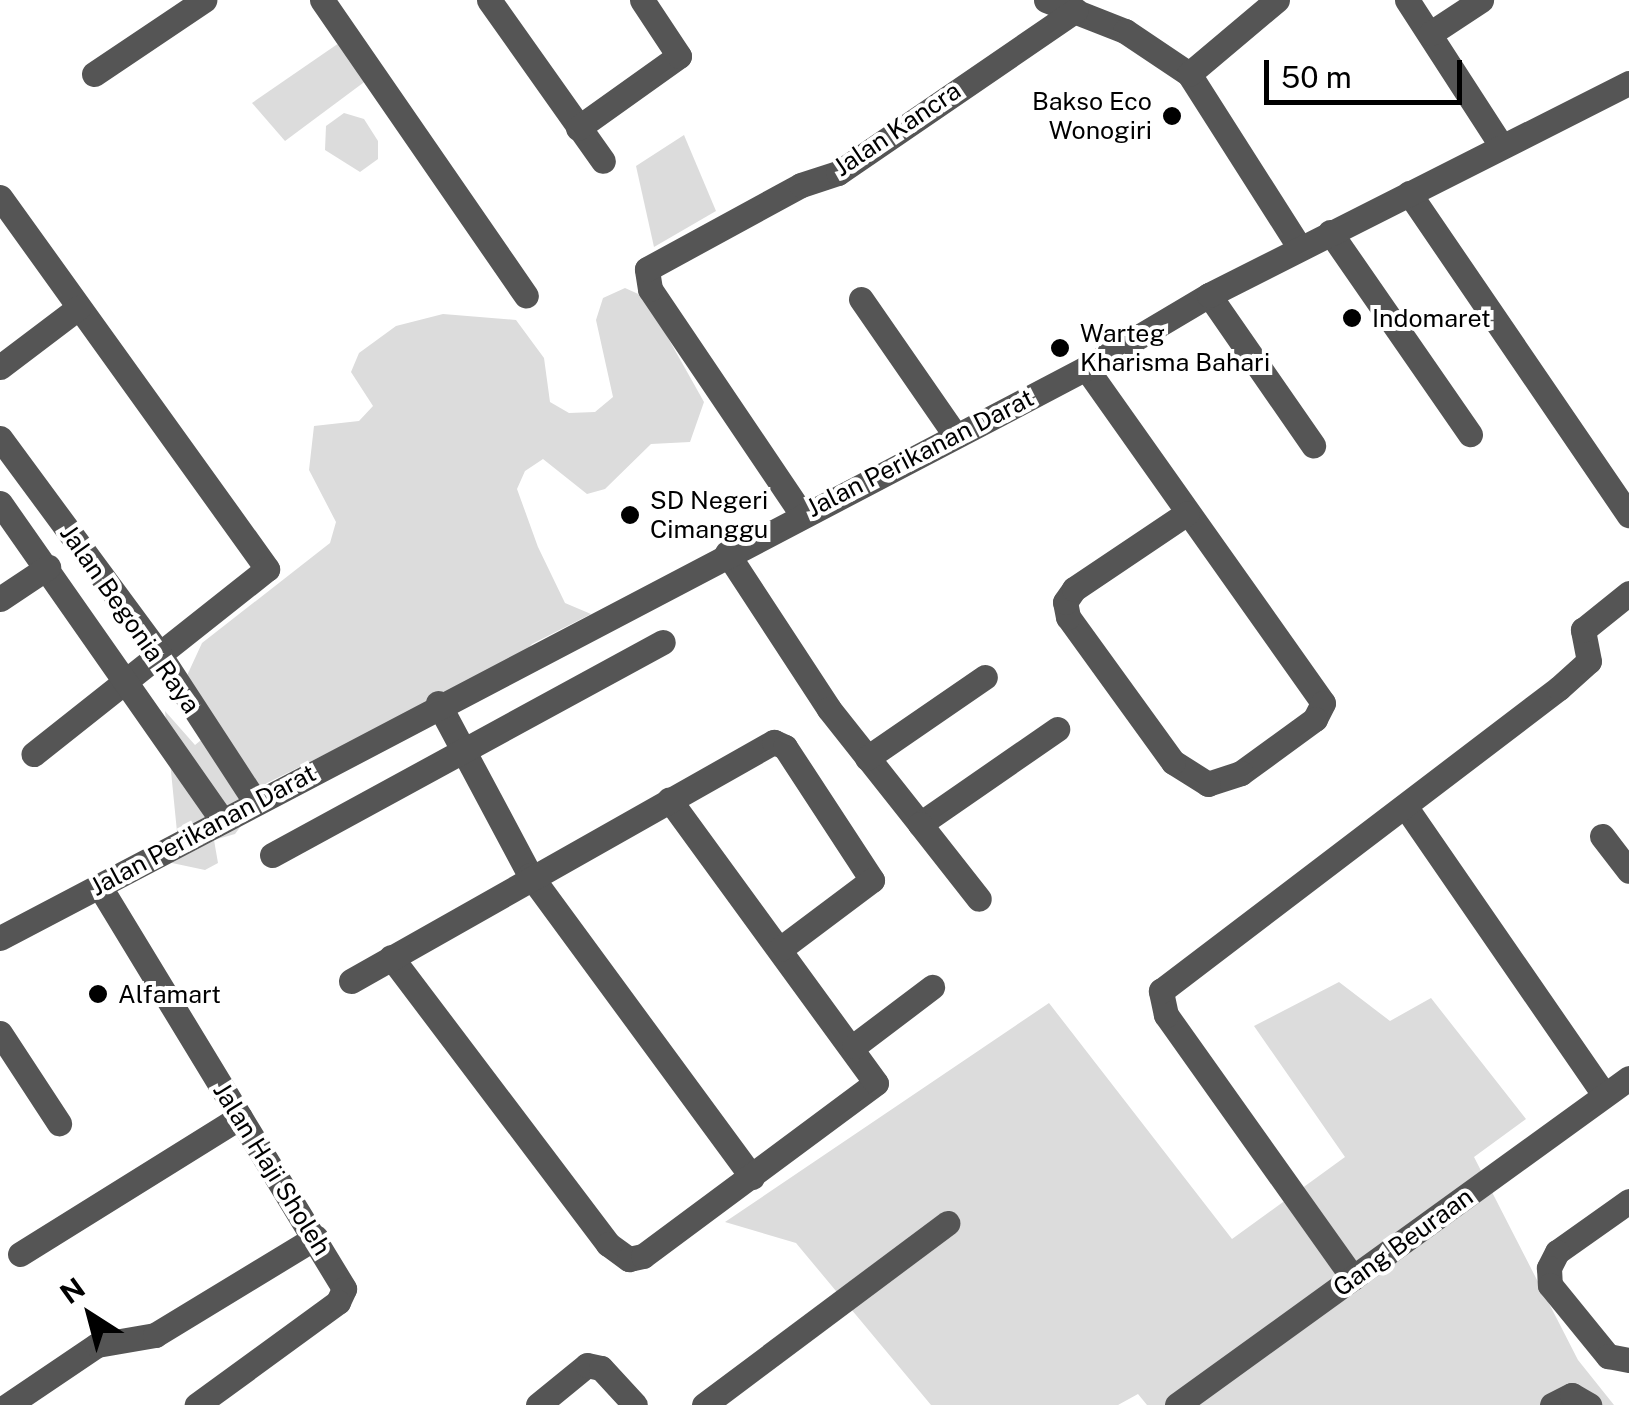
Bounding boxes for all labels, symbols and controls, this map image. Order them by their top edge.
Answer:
scale bar [1269,40,1466,102]
text: 50 m [1281,59,1352,95]
street label: Jalan Kancra [828,75,966,183]
place label: Bakso Eco Wonogiri [1032,87,1152,146]
marker: Bakso Eco Wonogiri [1161,105,1183,127]
place label: Indomaret [1372,303,1491,333]
marker: Indomaret [1341,307,1363,329]
place label: Warteg Kharisma Bahari [1080,319,1270,378]
marker: Warteg Kharisma Bahari [1049,337,1071,359]
street label: Jalan Perikanan Darat [801,383,1039,523]
place label: SD Negeri Cimanggu [650,486,768,545]
marker: SD Negeri Cimanggu [619,504,641,526]
street label: Jalan Begonia Raya [54,519,206,719]
street label: Jalan Perikanan Darat [85,758,321,902]
place label: Alfamart [118,979,221,1009]
marker: Alfamart [87,983,109,1005]
street label: Jalan Haji Sholeh [207,1077,337,1261]
street label: Gang Beuraan [1327,1181,1479,1303]
north arrow [40,1265,140,1365]
text: N [54,1271,91,1310]

